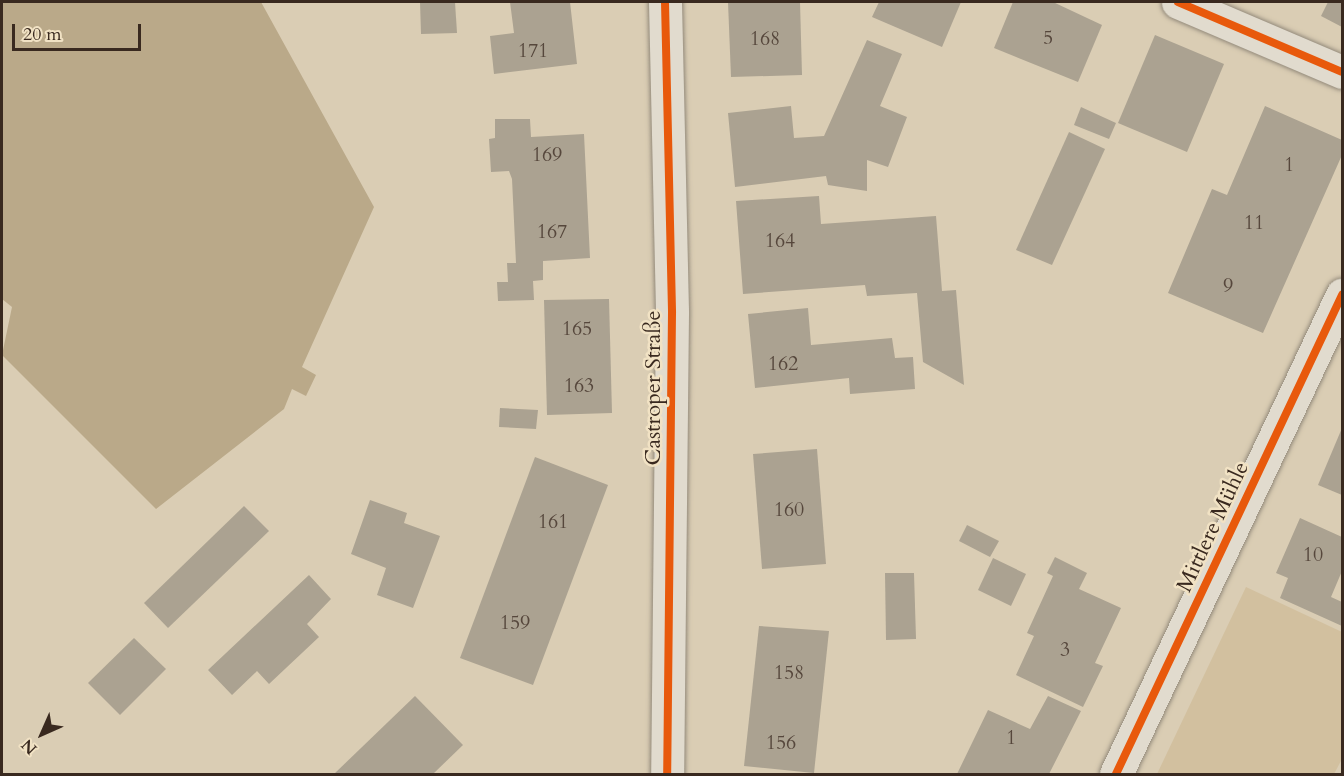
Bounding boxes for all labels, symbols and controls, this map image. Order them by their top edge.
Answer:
scale bar [15,12,144,50]
text: 20 m [23,22,62,47]
house number: 5 [1043,25,1053,49]
house number: 168 [750,26,780,50]
house number: 171 [518,38,548,62]
house number: 169 [532,142,562,166]
house number: 1 [1284,152,1294,176]
house number: 11 [1244,210,1264,234]
house number: 167 [537,219,567,243]
house number: 164 [765,228,795,252]
house number: 9 [1223,273,1233,297]
street label: Castroper Straße [641,311,667,465]
house number: 165 [562,316,592,340]
house number: 162 [768,351,798,375]
house number: 163 [564,373,594,397]
street label: Mittlere Mühle [1171,458,1255,596]
house number: 160 [774,497,804,521]
house number: 161 [538,509,568,533]
house number: 10 [1303,542,1323,566]
house number: 159 [500,610,530,634]
house number: 3 [1060,637,1070,661]
house number: 158 [774,660,804,684]
north arrow [12,704,72,764]
house number: 1 [1006,725,1016,749]
house number: 156 [766,730,796,754]
text: N [17,734,42,759]

